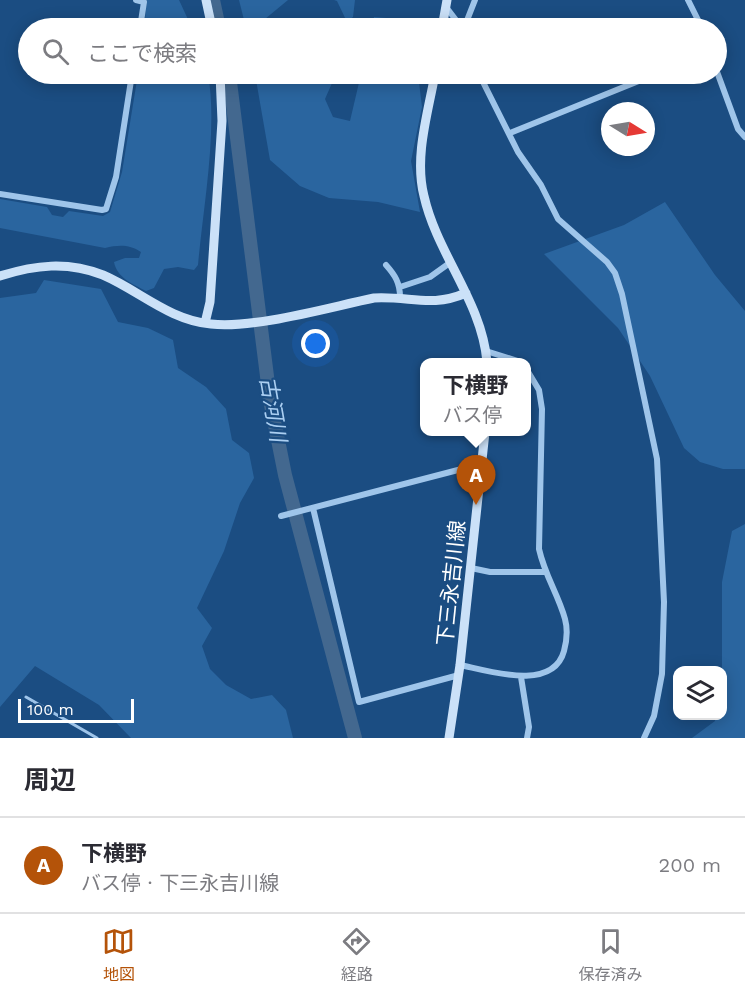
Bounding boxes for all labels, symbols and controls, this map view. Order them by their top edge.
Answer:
search box [18,18,727,84]
icon: search [39,35,72,68]
text: ここで検索 [87,41,197,66]
north arrow [601,102,655,156]
your location [301,329,330,358]
popup [420,358,531,436]
text: 下横野 [442,373,509,398]
water label: 古河川 [255,374,291,446]
text: バス停 [442,403,502,427]
pin: A [456,456,496,505]
street label: 下三永吉川線 [432,519,470,647]
map controls [673,666,727,720]
button: layers [673,666,727,720]
scale bar [18,696,134,724]
text: 100 m [27,700,74,719]
text: 周辺 [24,765,76,795]
text: 下横野 [81,841,147,866]
text: A [37,853,50,877]
text: 200 m [659,853,721,877]
text: バス停 · 下三永吉川線 [81,871,279,895]
tab: 地図 [102,925,135,985]
tab: 経路 [340,925,373,985]
tab: 保存済み [578,925,642,985]

